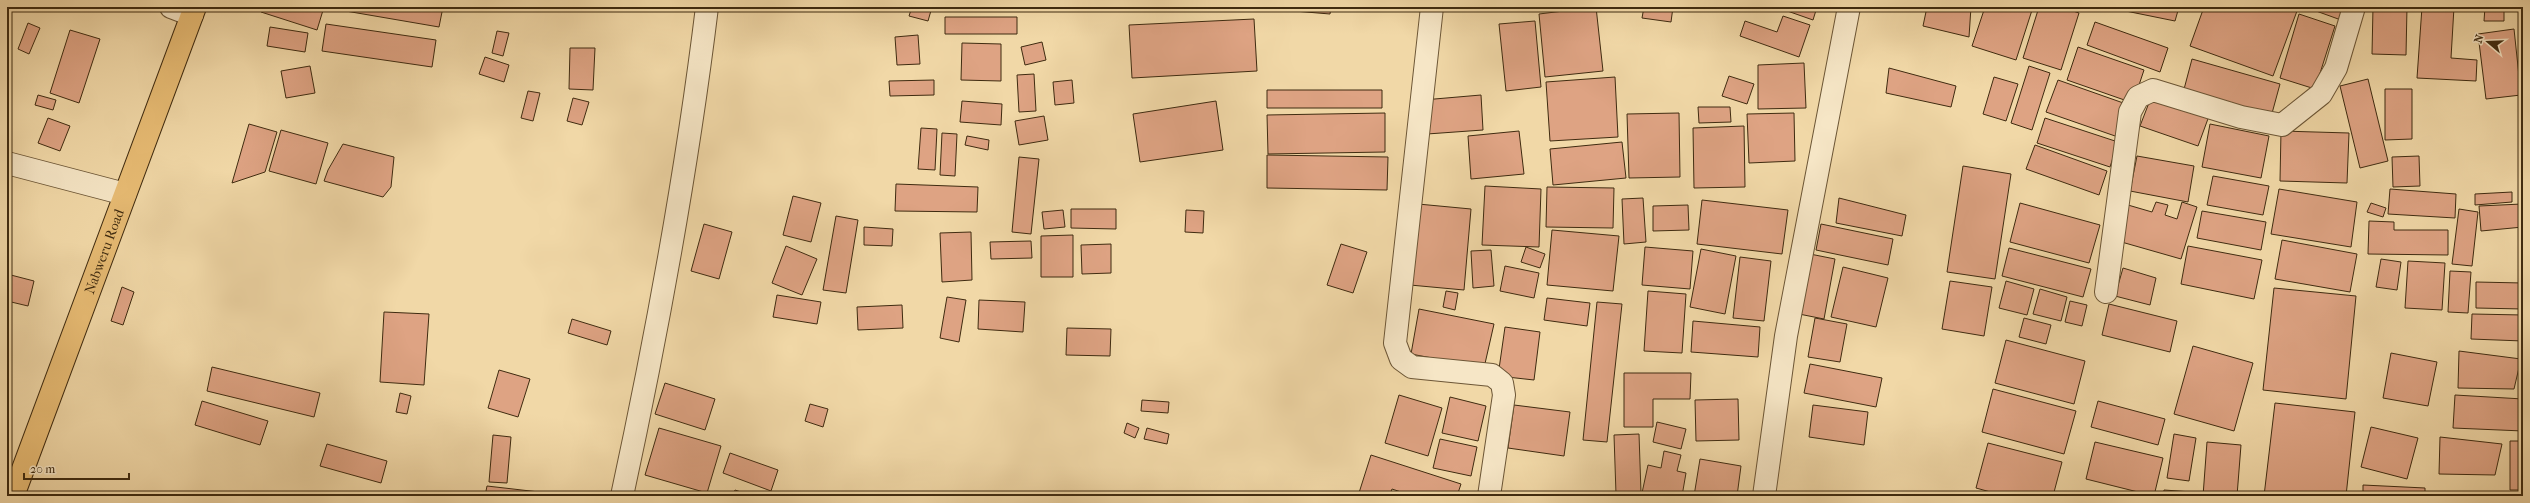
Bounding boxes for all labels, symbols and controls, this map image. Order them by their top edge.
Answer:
north arrow [2468,22,2508,62]
text: N [2472,32,2487,45]
street label: Nabweru Road [81,206,128,296]
scale bar [24,455,129,481]
text: 20 m [30,462,55,476]

